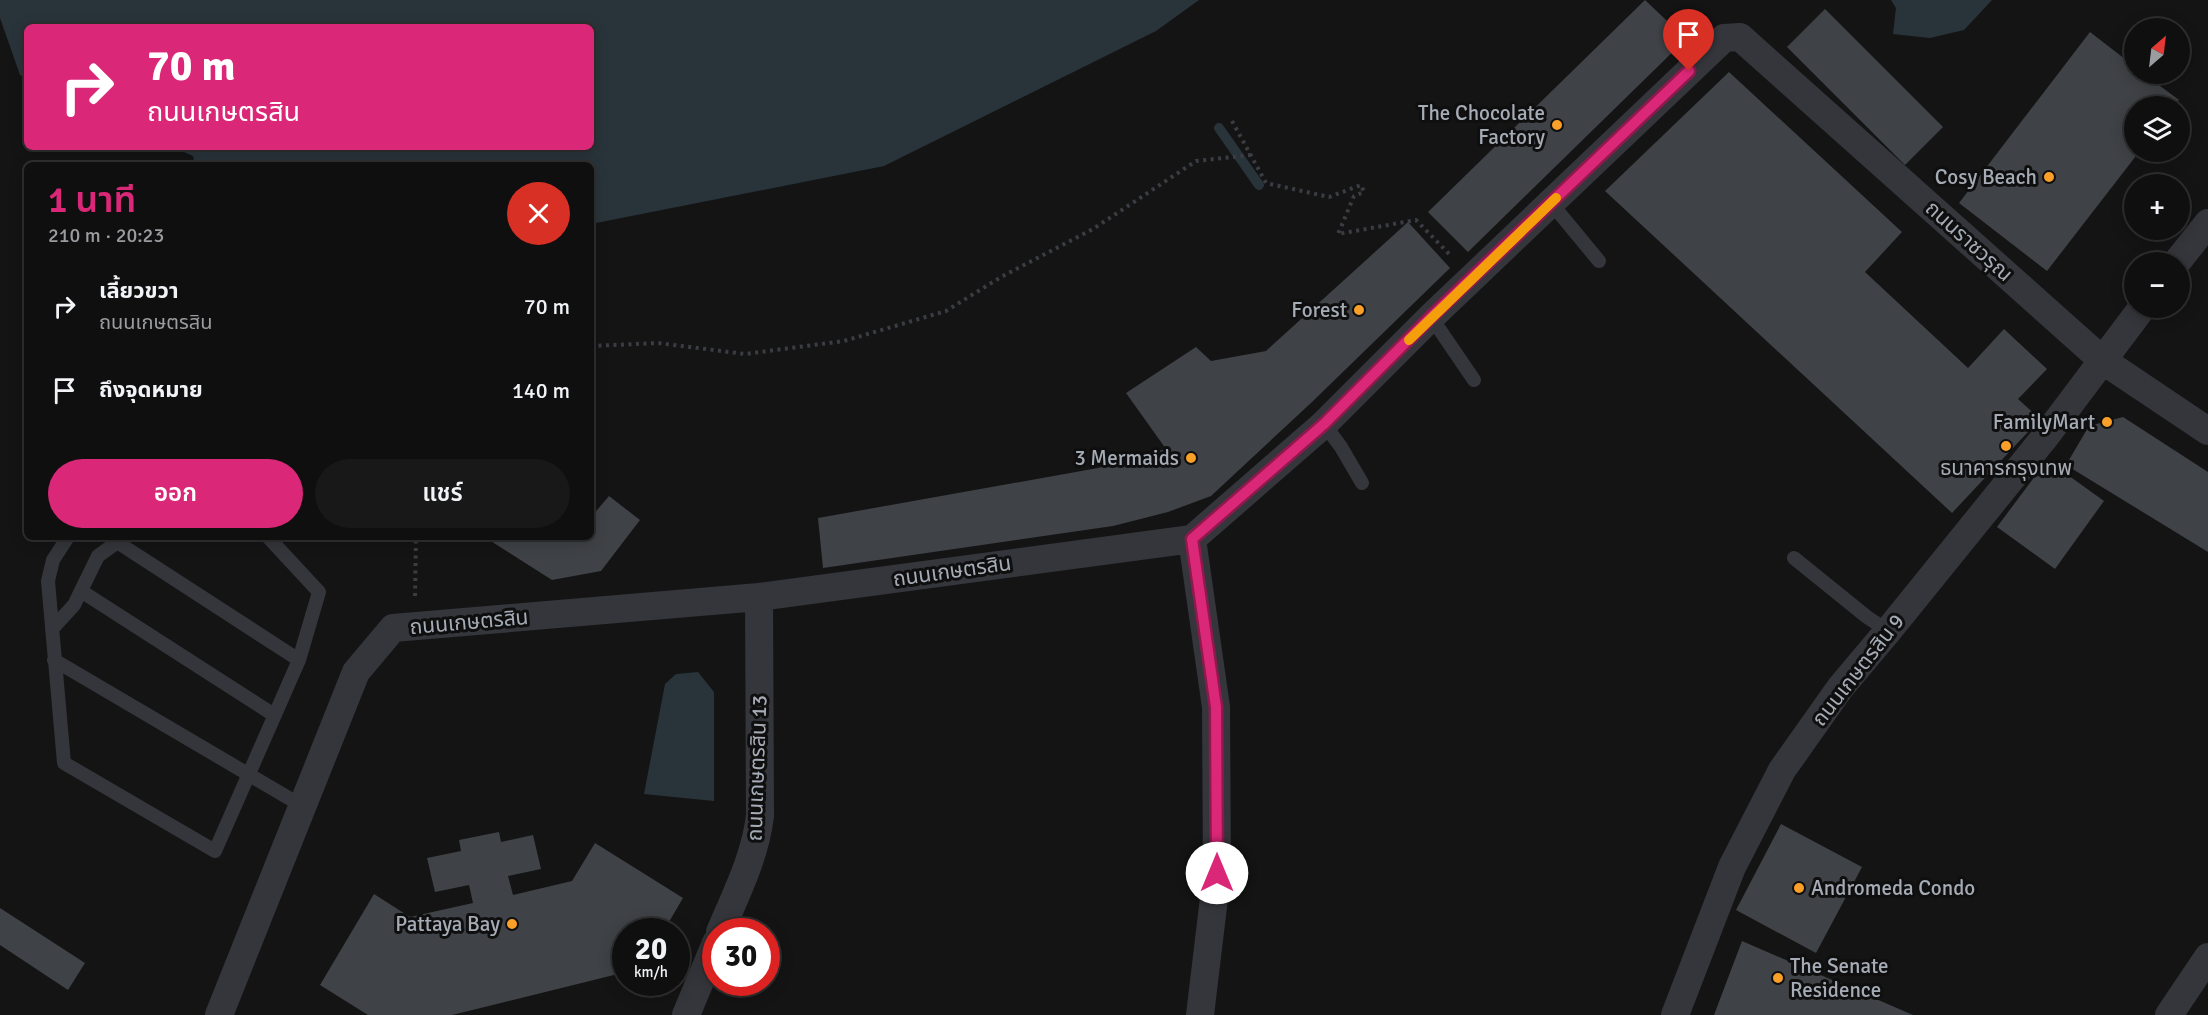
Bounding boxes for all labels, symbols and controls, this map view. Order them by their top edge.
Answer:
pin [1663,9,1714,71]
icon: arrive [1672,18,1705,51]
north arrow [2124,18,2190,84]
map controls [2124,18,2190,318]
text: 70 m [147,41,236,92]
icon: right [48,48,126,126]
text: ถนนเกษตรสิน [147,96,300,129]
button: layers [2124,96,2190,162]
place label: The Chocolate Factory [1418,100,1545,150]
marker: The Chocolate Factory [1550,118,1564,132]
place label: Cosy Beach [1935,164,2037,190]
marker: Cosy Beach [2042,170,2056,184]
button: + [2124,174,2190,240]
text: 1 นาที [48,178,136,223]
button: close [507,182,570,245]
street label: ถนนราชวรุณ [1920,195,2018,287]
text: 210 m · 20:23 [48,223,164,248]
button: − [2124,252,2190,318]
text: เลี้ยวขวา [99,277,179,304]
icon: right [48,290,81,323]
text: 70 m [524,293,570,320]
place label: Forest [1291,297,1347,323]
marker: Forest [1352,303,1366,317]
text: ถนนเกษตรสิน [99,310,212,335]
icon: arrive [48,374,81,407]
text: ถึงจุดหมาย [99,376,203,403]
text: 140 m [512,377,570,404]
place label: FamilyMart [1993,409,2095,435]
marker: FamilyMart [2100,415,2114,429]
marker: ธนาคารกรุงเทพ [1999,439,2013,453]
place label: 3 Mermaids [1074,445,1179,471]
marker: 3 Mermaids [1184,451,1198,465]
place label: ธนาคารกรุงเทพ [1940,455,2072,481]
button: ออก [48,459,303,528]
button: แชร์ [315,459,570,528]
street label: ถนนเกษตรสิน [891,550,1013,592]
street label: ถนนเกษตรสิน [409,604,529,640]
street label: ถนนเกษตรสิน 9 [1806,609,1910,731]
street label: ถนนเกษตรสิน 13 [741,694,773,842]
position arrow [1185,841,1249,905]
place label: Andromeda Condo [1811,875,1975,901]
marker: Andromeda Condo [1792,881,1806,895]
place label: Pattaya Bay [395,911,500,937]
marker: Pattaya Bay [505,917,519,931]
speed limit sign: 30 [702,918,780,996]
text: 20 [635,931,667,968]
place label: The Senate Residence [1790,953,1889,1003]
text: km/h [634,963,668,981]
marker: The Senate Residence [1771,971,1785,985]

